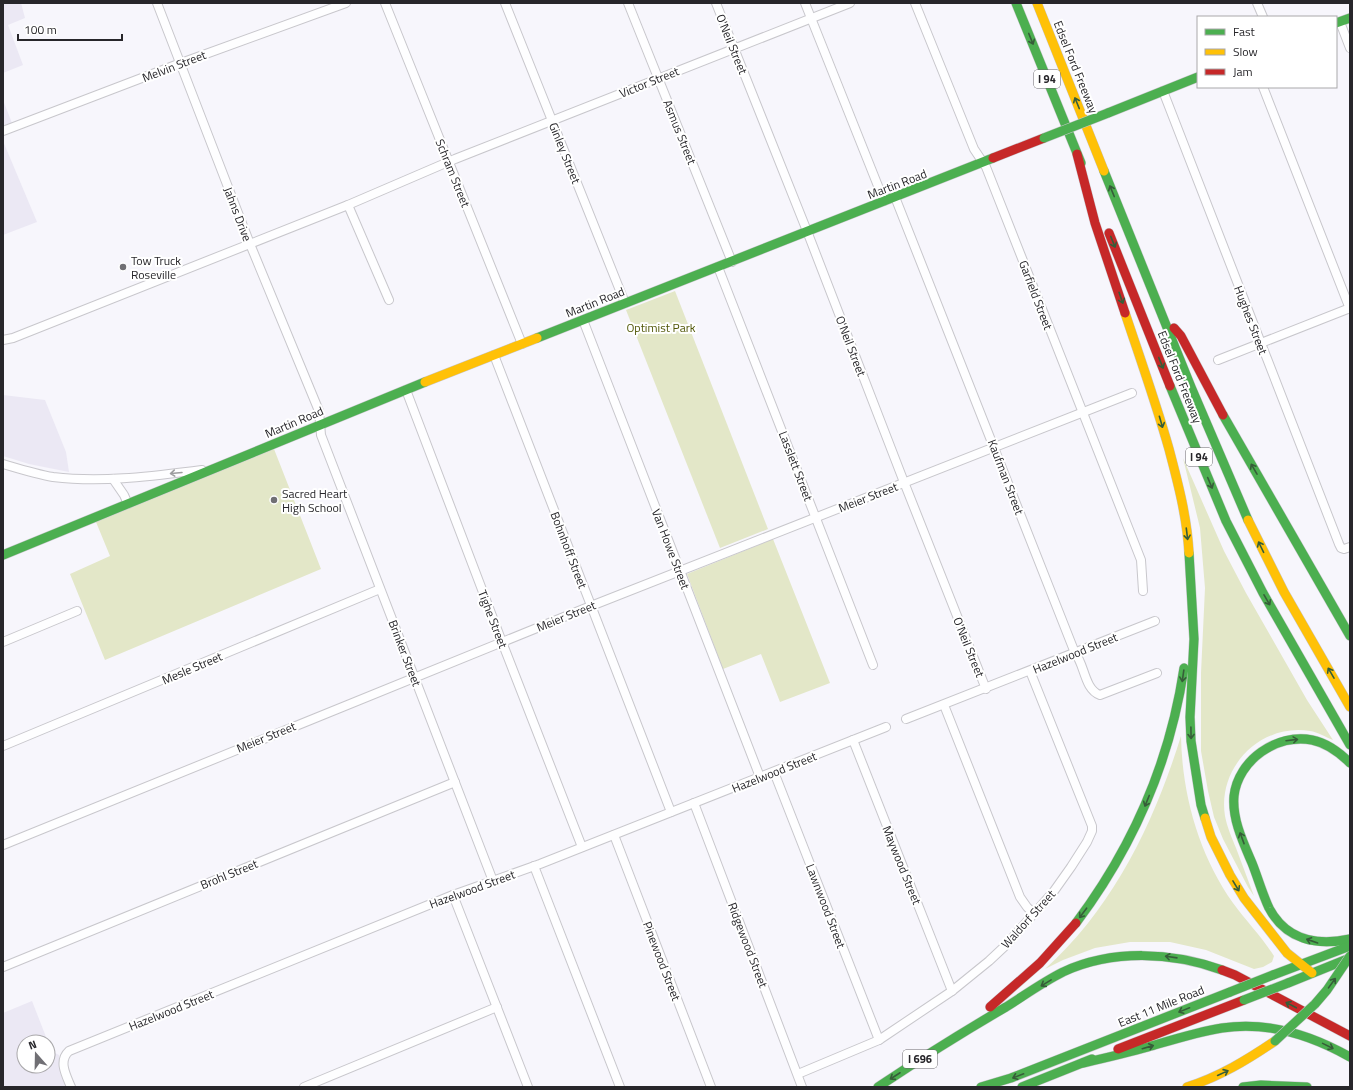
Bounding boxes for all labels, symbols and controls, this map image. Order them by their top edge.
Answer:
street label: O'Neil Street [711,11,753,78]
scale bar [18,16,122,42]
legend [1197,16,1337,88]
street label: Edsel Ford Freeway [1049,18,1103,116]
text: 100 m [24,20,57,39]
text: Fast [1233,22,1256,41]
one-way arrow [1028,33,1035,45]
text: Slow [1233,42,1258,61]
street label: Melvin Street [139,45,210,87]
street label: Victor Street [616,61,683,103]
text: Jam [1233,62,1253,81]
road number: I 94 [1034,70,1060,88]
street label: Asmus Street [658,97,702,168]
one-way arrow [1073,98,1080,110]
street label: Ginley Street [544,120,586,187]
street label: Schram Street [431,136,476,211]
street label: Martin Road [865,164,929,204]
street label: Jahns Drive [219,184,257,244]
one-way arrow [1108,185,1116,197]
one-way arrow [1109,236,1117,248]
place label: Tow Truck Roseville [131,251,181,284]
street label: Garfield Street [1014,258,1058,333]
marker: Tow Truck Roseville [118,262,128,272]
street label: Martin Road [563,282,627,322]
street label: Hughes Street [1229,283,1273,358]
one-way arrow [1118,292,1126,304]
street label: O'Neil Street [831,313,872,380]
park label: Optimist Park [626,318,696,337]
street label: Edsel Ford Freeway [1153,328,1207,426]
one-way arrow [1158,356,1165,368]
street label: Martin Road [262,401,326,443]
one-way arrow [1158,415,1166,428]
street label: Lasslett Street [774,428,818,505]
street label: Kaufman Street [983,437,1029,518]
road number: I 94 [1186,448,1212,466]
one-way arrow [1249,463,1257,475]
one-way arrow [169,469,182,477]
street label: Meier Street [835,477,901,517]
one-way arrow [1207,477,1214,489]
place label: Sacred Heart High School [282,484,348,517]
marker: Sacred Heart High School [269,495,279,505]
street label: Van Howe Street [647,506,695,593]
street label: Bohnhoff Street [546,509,593,592]
one-way arrow [1183,527,1191,540]
one-way arrow [1256,541,1264,553]
street label: Tighe Street [473,587,513,652]
one-way arrow [1263,594,1271,606]
street label: Meier Street [533,595,599,637]
street label: O'Neil Street [948,614,990,681]
street label: Brinker Street [384,617,427,690]
street label: Hazelwood Street [1030,627,1121,679]
street label: Mesle Street [159,646,226,689]
one-way arrow [1326,667,1334,679]
one-way arrow [1179,669,1187,682]
street label: Meier Street [233,716,299,758]
one-way arrow [1187,726,1195,739]
one-way arrow [1285,736,1298,744]
street label: Hazelwood Street [729,746,820,798]
one-way arrow [1142,794,1150,806]
street label: Maywood Street [878,823,927,908]
one-way arrow [1238,832,1246,844]
street label: Brohl Street [197,854,261,894]
street label: Lawnwood Street [801,861,851,952]
street label: Hazelwood Street [426,864,518,913]
one-way arrow [1233,880,1241,892]
street label: Waldorf Street [996,885,1060,953]
street label: Ridgewood Street [723,899,773,991]
one-way arrow [1078,908,1087,919]
street label: Pinewood Street [638,918,686,1004]
one-way arrow [1306,936,1318,944]
one-way arrow [1165,953,1178,961]
one-way arrow [1328,978,1336,989]
one-way arrow [1040,979,1052,987]
street label: East 11 Mile Road [1115,980,1207,1032]
street label: Hazelwood Street [126,984,217,1036]
one-way arrow [1285,1001,1297,1008]
one-way arrow [1179,1007,1191,1014]
north arrow [16,1034,56,1074]
text: N [26,1036,39,1053]
one-way arrow [1141,1043,1154,1050]
one-way arrow [1322,1043,1334,1050]
road number: I 696 [903,1050,937,1068]
one-way arrow [1217,1069,1229,1076]
one-way arrow [890,1072,901,1080]
one-way arrow [1012,1072,1024,1080]

